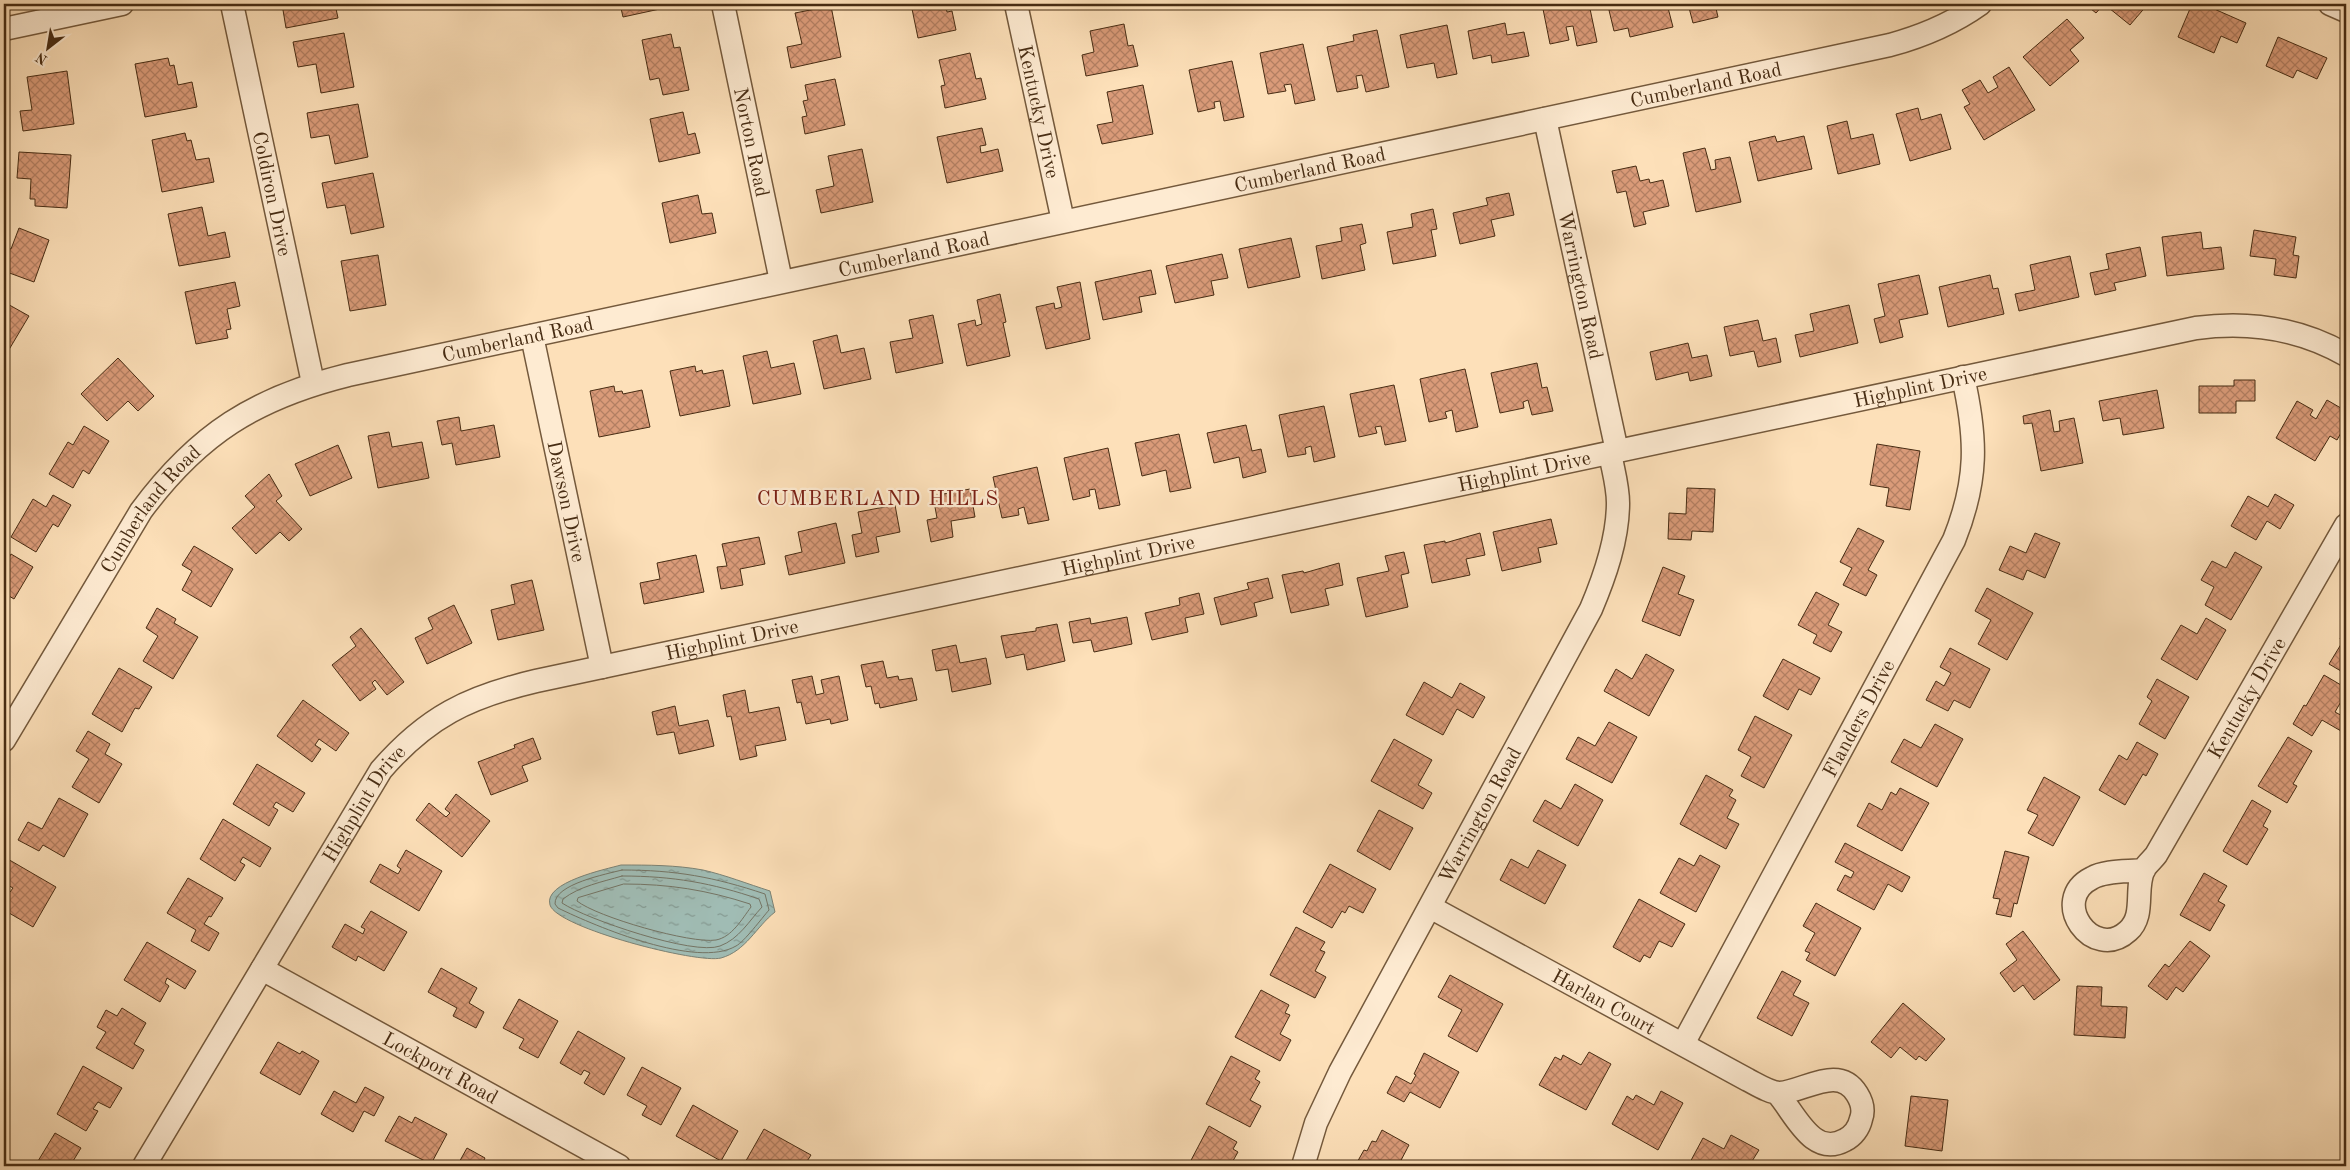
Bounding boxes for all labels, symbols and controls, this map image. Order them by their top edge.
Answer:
north arrow [22,22,72,72]
street label: Kentucky Drive [1013,43,1062,181]
text: N [33,49,50,67]
street label: Cumberland Road [1629,60,1784,112]
street label: Norton Road [729,86,771,199]
street label: Coldiron Drive [248,130,294,258]
street label: Cumberland Road [1233,145,1388,197]
street label: Warrington Road [1553,210,1605,361]
street label: Cumberland Road [837,230,992,282]
street label: Cumberland Road [440,315,596,367]
street label: Highplint Drive [1852,365,1989,412]
street label: Dawson Drive [542,439,588,564]
street label: Cumberland Road [98,442,205,577]
street label: Highplint Drive [1456,449,1593,497]
district label: CUMBERLAND HILLS [757,489,999,510]
street label: Highplint Drive [1060,533,1197,581]
street label: Highplint Drive [664,617,801,665]
street label: Kentucky Drive [2206,635,2291,763]
street label: Flanders Drive [1820,657,1900,781]
street label: Highplint Drive [320,742,410,866]
street label: Warrington Road [1436,744,1526,887]
street label: Harlan Court [1548,967,1658,1040]
street label: Lockport Road [379,1030,501,1109]

